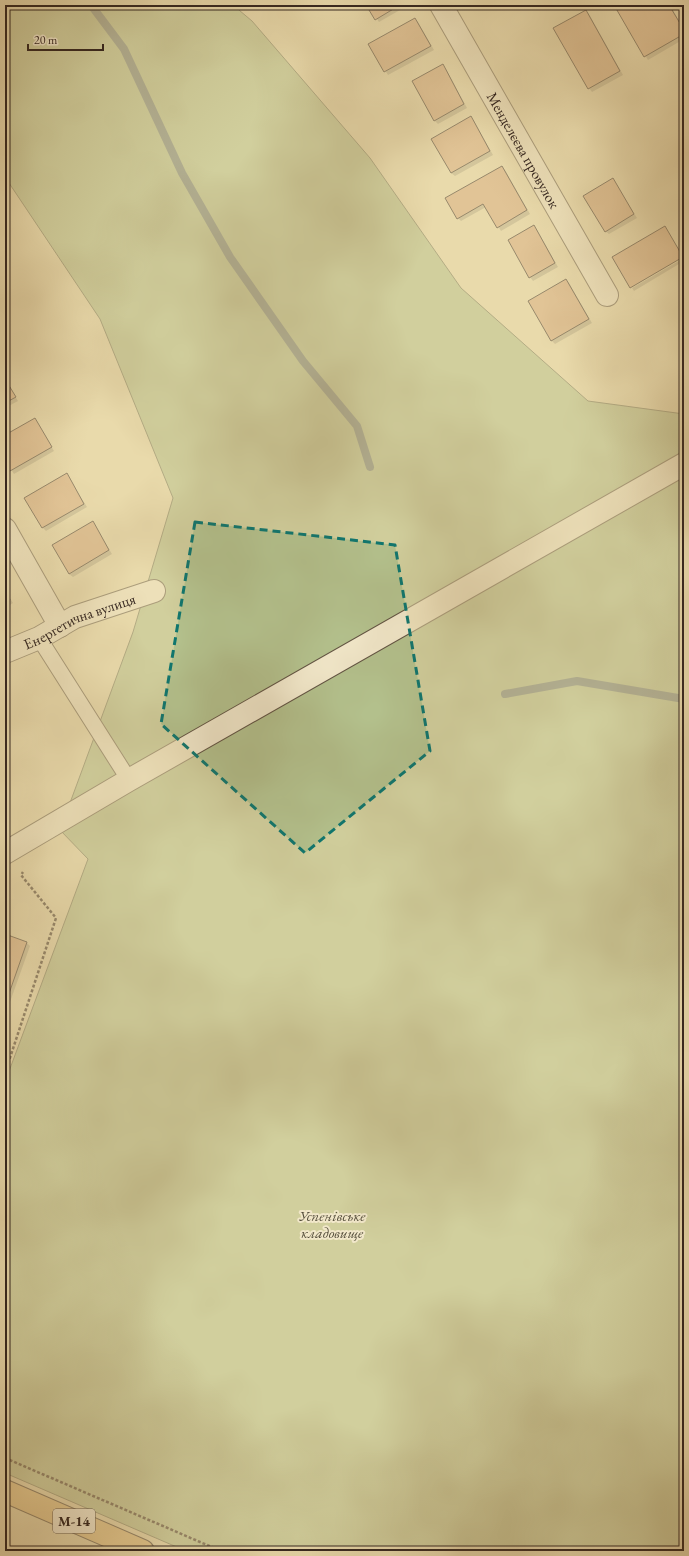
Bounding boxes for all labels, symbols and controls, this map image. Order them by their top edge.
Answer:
scale bar [28,26,103,52]
text: 20 m [34,32,58,48]
street label: Менделєєва провулок [483,88,565,212]
street label: Енергетична вулиця [20,588,138,653]
park label: Успенівське кладовище [299,1206,366,1242]
road number: М-14 [53,1509,95,1533]

